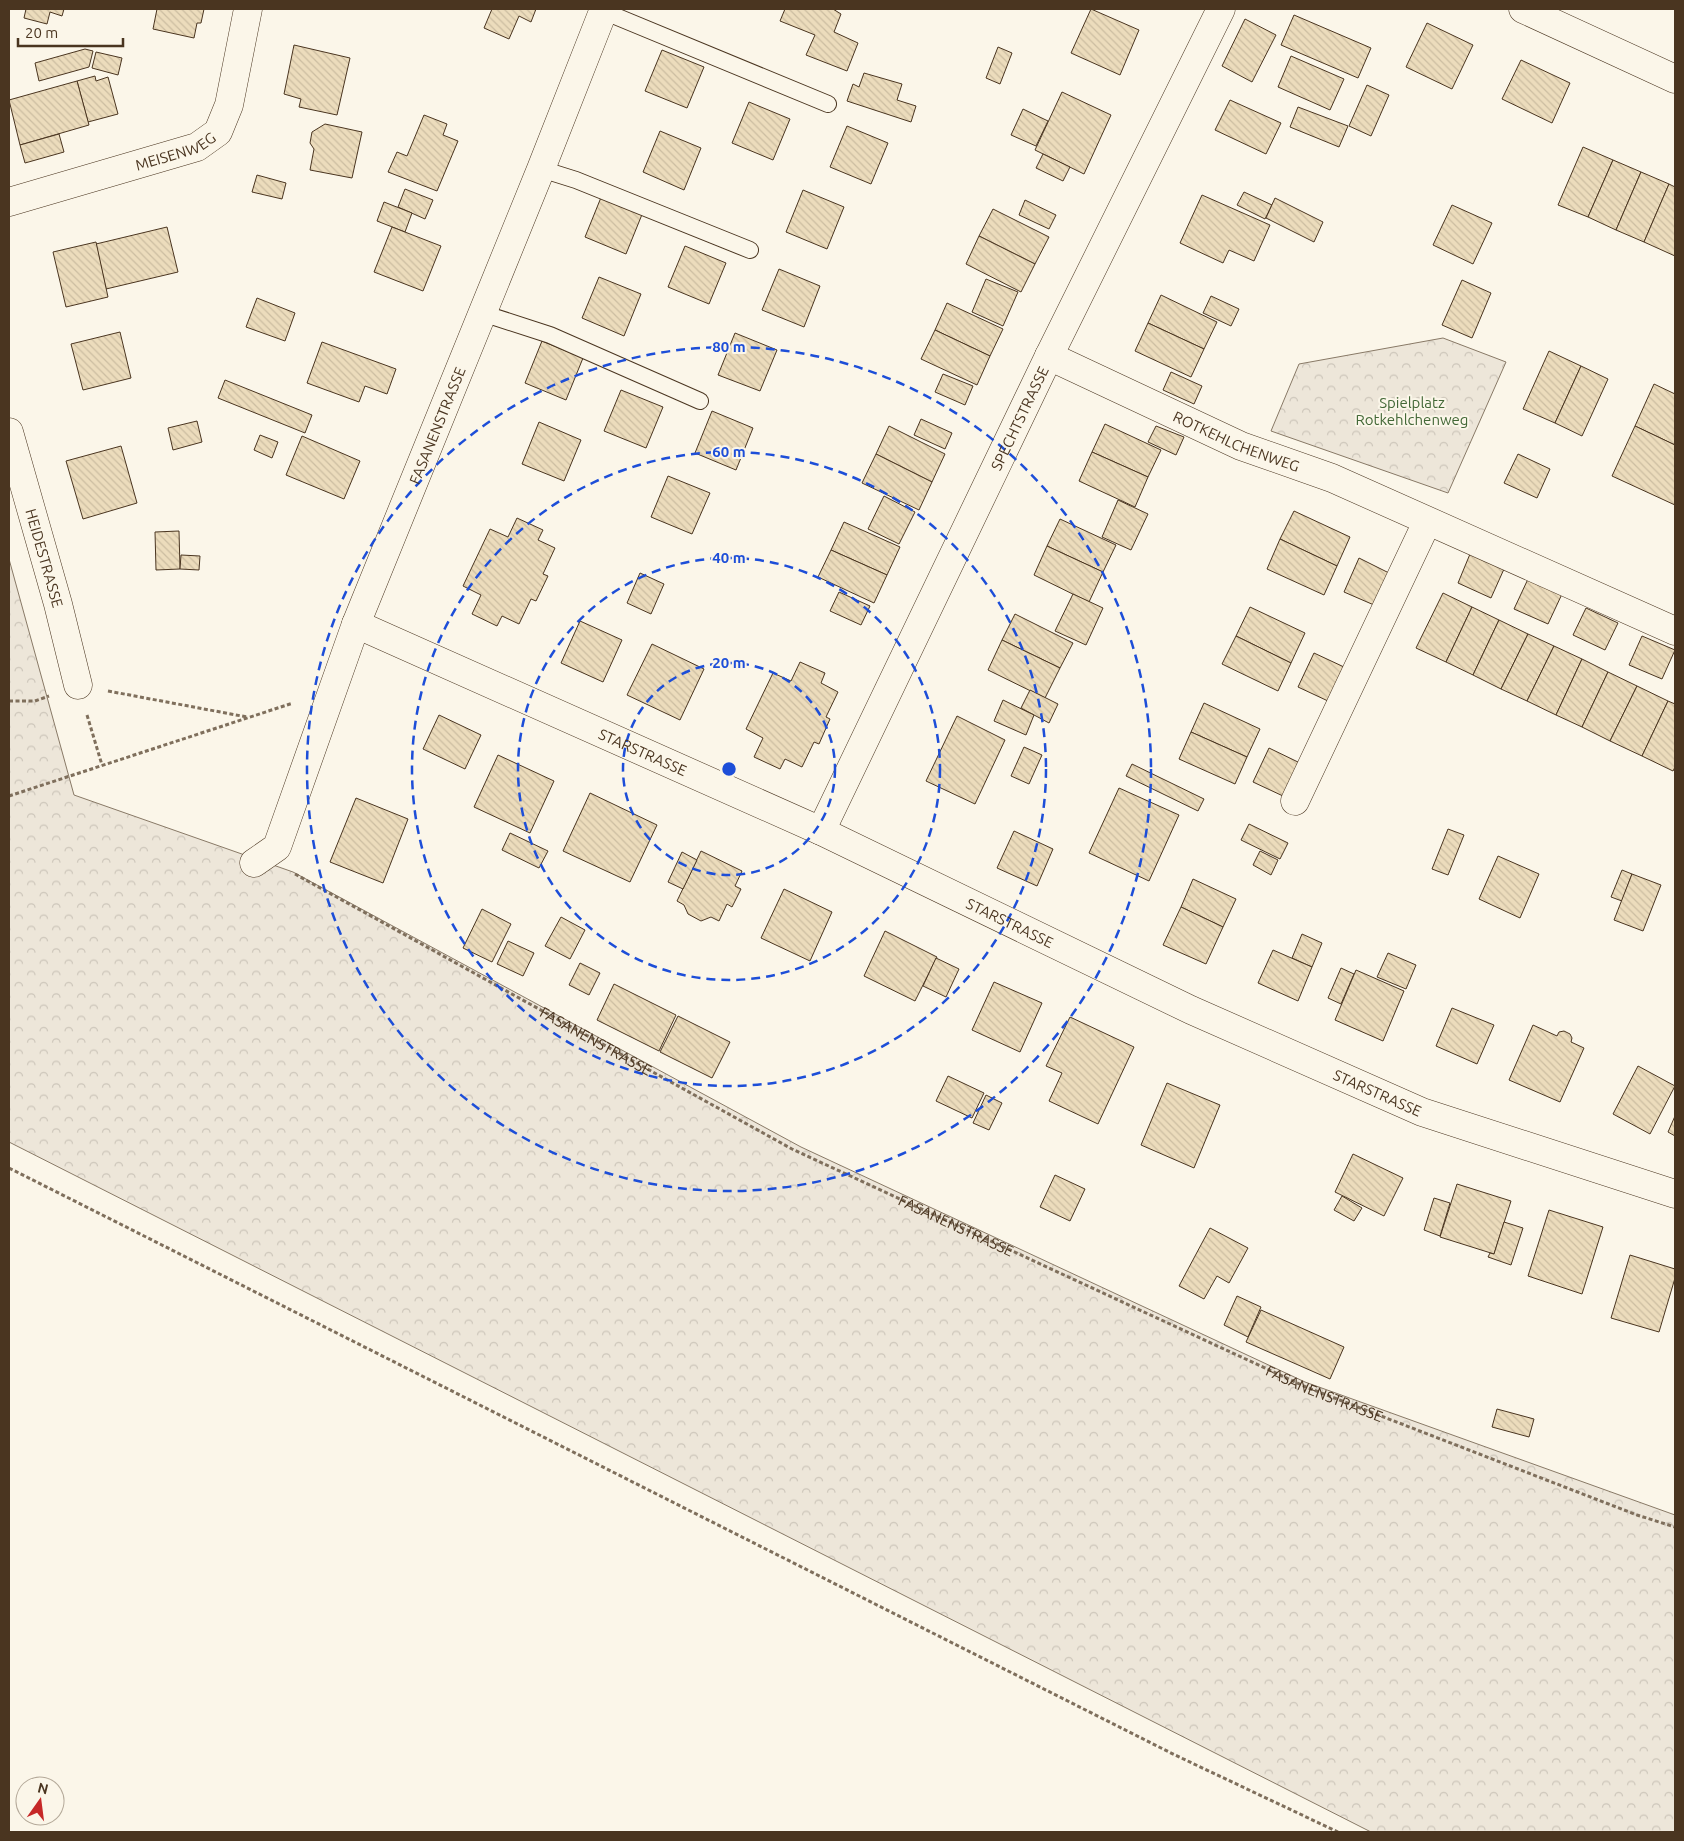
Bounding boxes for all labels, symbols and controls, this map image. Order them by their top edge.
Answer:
scale bar [18,15,122,47]
text: 20 m [25,24,58,41]
street label: MEISENWEG [133,128,218,173]
text: 80 m [712,338,746,355]
street label: SPECHTSTRASSE [987,363,1051,473]
street label: FASANENSTRASSE [405,364,468,486]
park label: Spielplatz Rotkehlchenweg [1356,394,1468,428]
street label: ROTKEHLCHENWEG [1171,407,1302,474]
text: 60 m [712,443,746,460]
street label: HEIDESTRASSE [23,507,67,609]
text: 40 m [712,549,746,566]
text: 20 m [712,654,746,671]
street label: STARSTRASSE [596,725,690,779]
centre of rings [720,760,738,778]
street label: STARSTRASSE [964,894,1056,951]
street label: FASANENSTRASSE [537,1003,655,1078]
street label: STARSTRASSE [1331,1066,1424,1119]
street label: FASANENSTRASSE [896,1191,1017,1259]
street label: FASANENSTRASSE [1263,1361,1386,1425]
north arrow [15,1776,65,1826]
text: N [36,1779,50,1797]

